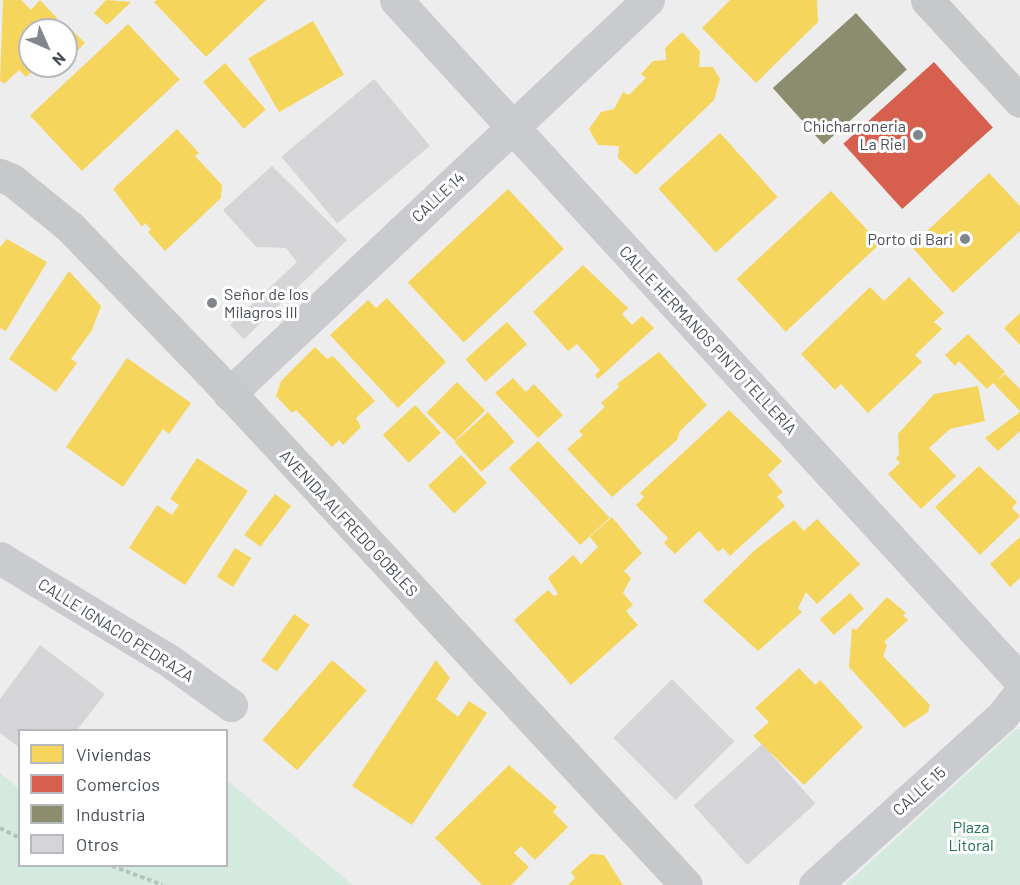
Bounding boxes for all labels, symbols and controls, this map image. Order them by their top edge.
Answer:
north arrow [18,18,78,78]
text: N [49,49,70,70]
place label: Chicharroneria La Riel [803,116,906,154]
marker: Chicharroneria La Riel [911,128,925,142]
street label: CALLE 14 [408,168,468,226]
place label: Porto di Bari [868,229,953,249]
marker: Porto di Bari [958,232,972,246]
street label: CALLE HERMANOS PINTO TELLERÍA [615,242,801,438]
place label: Señor de los Milagros III [224,284,309,322]
marker: Señor de los Milagros III [205,296,219,310]
street label: AVENIDA ALFREDO GOBLES [276,446,422,600]
street label: CALLE IGNACIO PEDRAZA [35,574,197,686]
legend [18,729,228,867]
text: Viviendas [76,743,151,765]
street label: CALLE 15 [889,762,949,820]
text: Comercios [76,773,160,795]
text: Industria [76,803,145,825]
park label: Plaza Litoral [948,817,994,855]
text: Otros [76,833,119,855]

